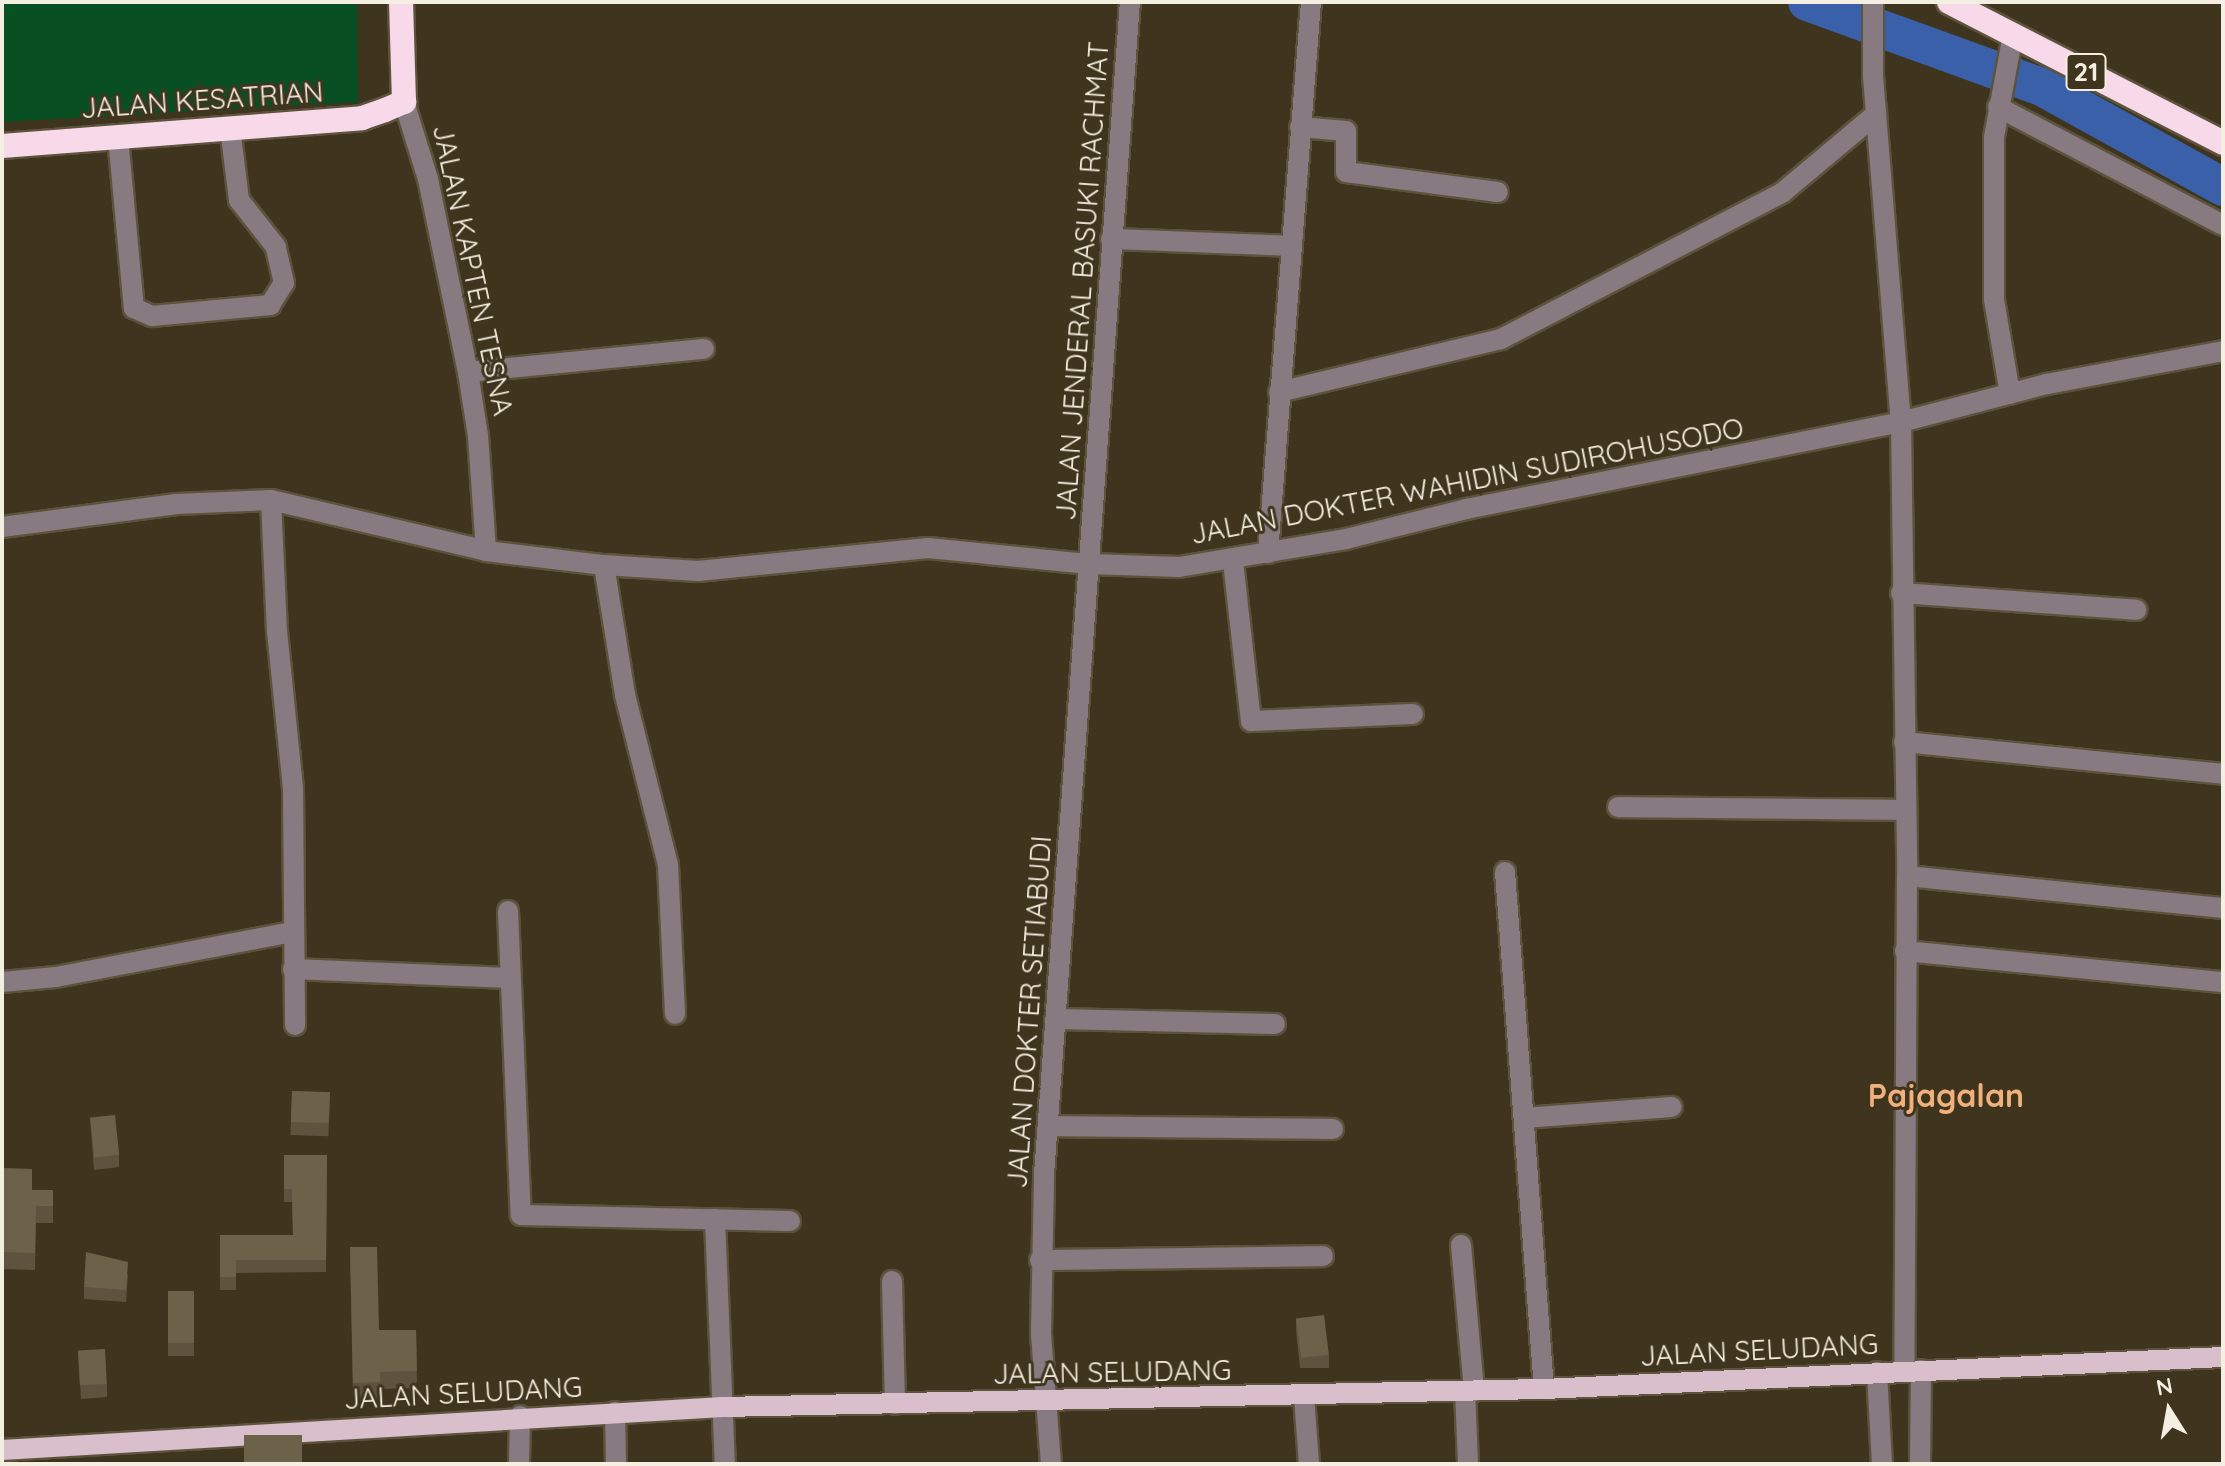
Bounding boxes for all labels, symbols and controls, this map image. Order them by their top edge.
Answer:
street label: JALAN JENDERAL BASUKI RACHMAT [1048,40,1116,522]
road number: 21 [2064,50,2108,94]
street label: JALAN KESATRIAN [80,75,324,125]
street label: JALAN KAPTEN TESNA [426,122,520,418]
street label: JALAN DOKTER WAHIDIN SUDIROHUSODO [1188,411,1746,551]
street label: JALAN DOKTER SETIABUDI [1000,835,1058,1189]
district label: Pajagalan [1868,1076,2024,1114]
street label: JALAN SELUDANG [1639,1327,1879,1373]
street label: JALAN SELUDANG [992,1353,1232,1391]
street label: JALAN SELUDANG [343,1370,583,1416]
north arrow [2129,1370,2209,1450]
text: N [2154,1371,2175,1402]

